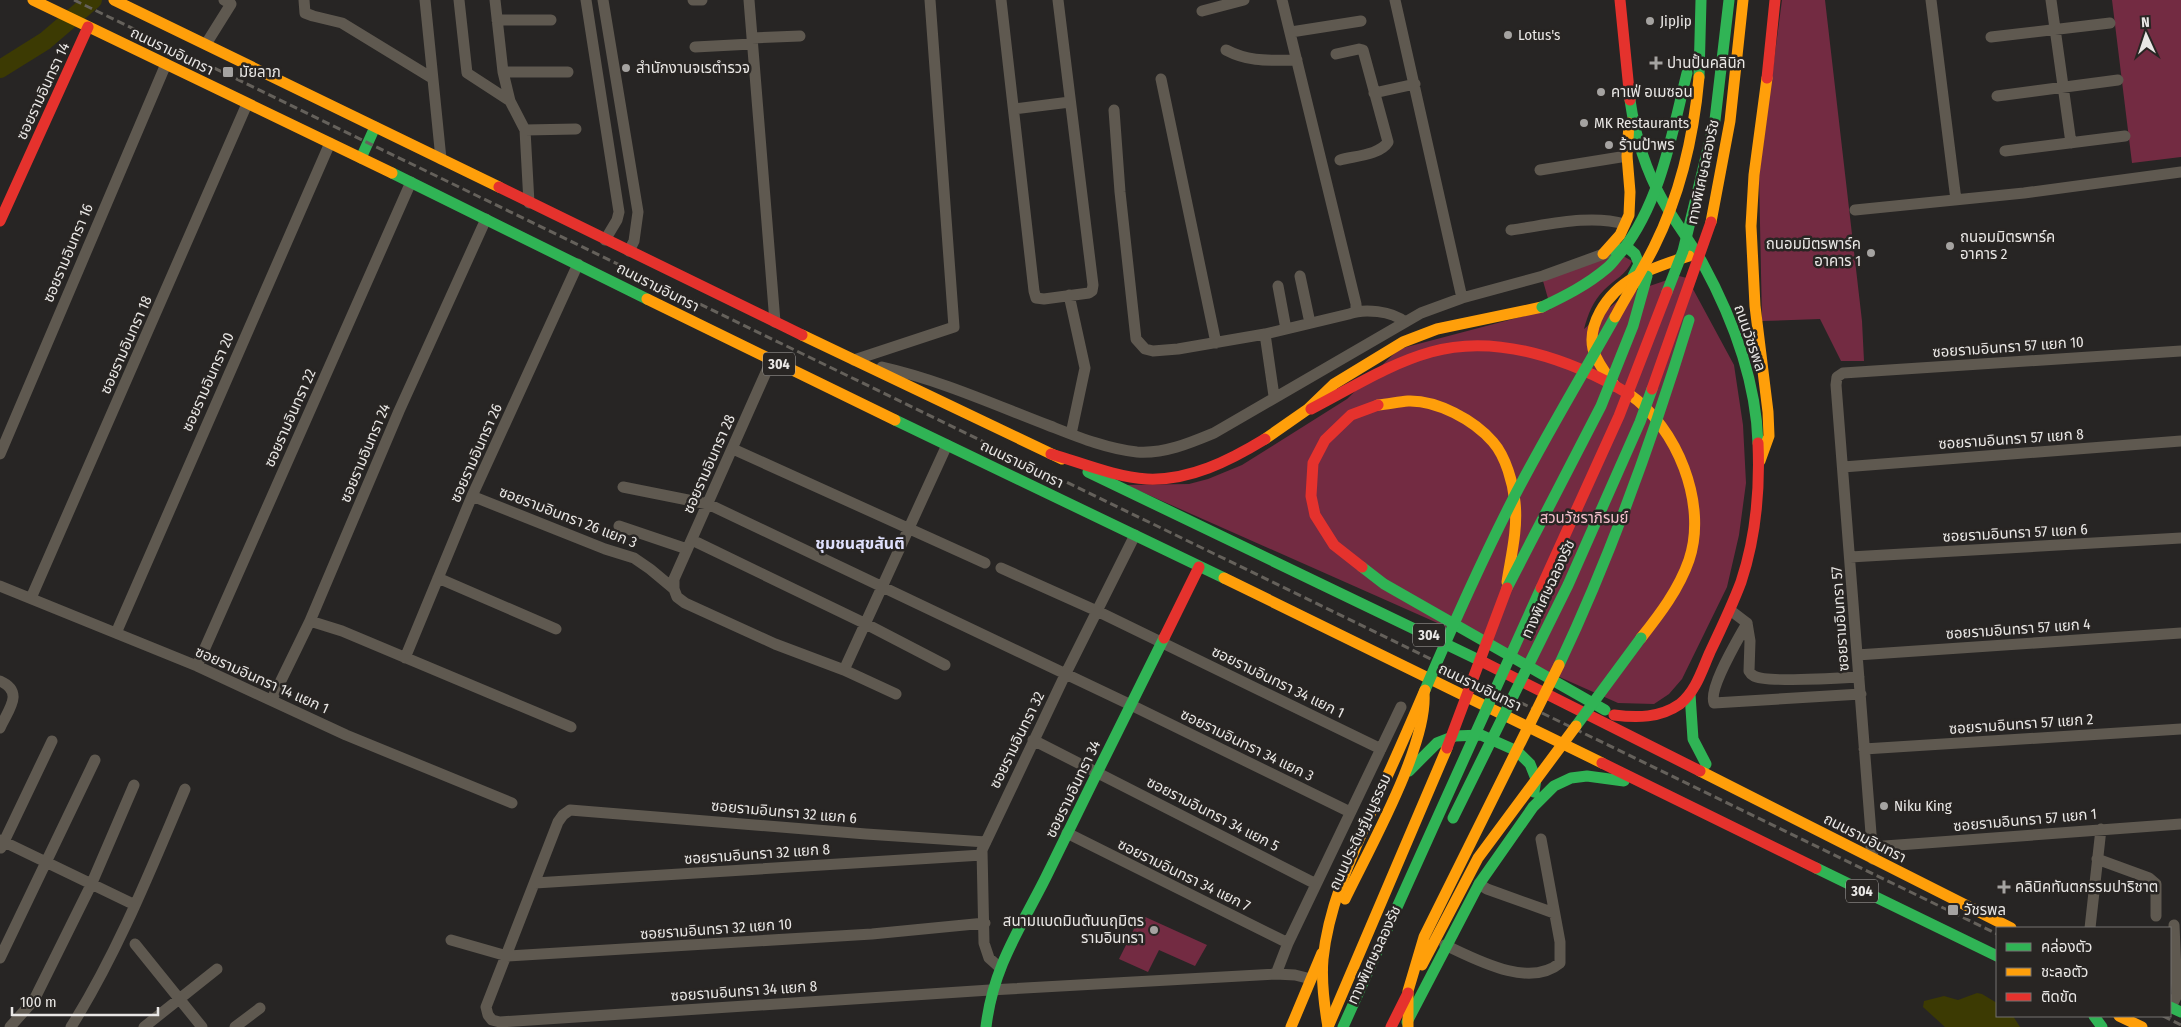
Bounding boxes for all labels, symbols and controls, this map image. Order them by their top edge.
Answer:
north arrow [2121,10,2171,60]
place label: JipJip [1660,12,1692,30]
text: N [2141,14,2150,31]
marker: JipJip [1644,15,1656,27]
street label: ถนนรามอินทรา [127,23,217,79]
place label: Lotus's [1518,26,1560,44]
marker: Lotus's [1502,29,1514,41]
street label: ซอยรามอินทรา 14 [13,39,73,143]
place label: ปานปั้นคลินิก [1667,53,1746,72]
marker: ปานปั้นคลินิก [1649,56,1663,70]
place label: สำนักงานจเรตำรวจ [636,59,750,77]
marker: สำนักงานจเรตำรวจ [620,62,632,74]
place label: มัยลาภ [239,63,281,81]
marker: มัยลาภ [221,65,235,79]
place label: คาเฟ่ อเมซอน [1611,83,1693,101]
marker: คาเฟ่ อเมซอน [1595,86,1607,98]
place label: MK Restaurants [1594,114,1689,132]
marker: MK Restaurants [1578,117,1590,129]
street label: ทางพิเศษฉลองรัช [1683,118,1723,226]
place label: ร้านป้าพร [1619,136,1675,154]
marker: ร้านป้าพร [1603,139,1615,151]
street label: ซอยรามอินทรา 16 [39,201,97,305]
place label: ถนอมมิตรพาร์ค อาคาร 2 [1960,228,2055,263]
place label: ถนอมมิตรพาร์ค อาคาร 1 [1766,235,1861,270]
marker: ถนอมมิตรพาร์ค อาคาร 2 [1944,240,1956,252]
marker: ถนอมมิตรพาร์ค อาคาร 1 [1865,247,1877,259]
street label: ถนนรามอินทรา [614,258,702,316]
street label: ซอยรามอินทรา 18 [96,293,156,397]
street label: ถนนวัชรพล [1730,302,1770,374]
street label: ซอยรามอินทรา 20 [178,330,238,434]
street label: ซอยรามอินทรา 57 แยก 10 [1932,333,2084,361]
road number: 304 [763,352,795,376]
street label: ซอยรามอินทรา 22 [260,366,320,470]
street label: ซอยรามอินทรา 24 [336,401,394,505]
street label: ซอยรามอินทรา 26 [446,401,506,505]
street label: ซอยรามอินทรา 28 [679,412,739,516]
street label: ซอยรามอินทรา 57 แยก 8 [1938,425,2084,453]
street label: ถนนรามอินทรา [977,436,1067,492]
street label: ซอยรามอินทรา 26 แยก 3 [497,482,640,552]
park label: สวนวัชราภิรมย์ [1540,509,1628,527]
street label: ซอยรามอินทรา 57 แยก 6 [1942,520,2088,546]
district label: ชุมชนสุขสันติ [815,534,905,553]
street label: ทางพิเศษฉลองรัช [1517,537,1579,641]
street label: ซอยรามอินทรา 57 [1827,566,1853,672]
street label: ซอยรามอินทรา 57 แยก 4 [1945,615,2091,643]
road number: 304 [1413,624,1445,646]
street label: ซอยรามอินทรา 14 แยก 1 [192,642,332,718]
street label: ซอยรามอินทรา 34 แยก 1 [1209,642,1347,722]
street label: ถนนรามอินทรา [1435,659,1525,715]
street label: ซอยรามอินทรา 32 [986,688,1048,791]
street label: ซอยรามอินทรา 34 แยก 3 [1177,705,1317,785]
street label: ซอยรามอินทรา 57 แยก 2 [1948,710,2094,738]
street label: ซอยรามอินทรา 34 [1042,737,1104,841]
street label: ถนนประดิษฐ์มนูธรรม [1325,771,1395,893]
street label: ซอยรามอินทรา 34 แยก 5 [1144,773,1282,855]
street label: ซอยรามอินทรา 32 แยก 6 [710,797,858,827]
place label: Niku King [1894,797,1952,815]
marker: Niku King [1878,800,1890,812]
street label: ซอยรามอินทรา 57 แยก 1 [1953,805,2097,835]
street label: ถนนรามอินทรา [1821,809,1909,867]
street label: ซอยรามอินทรา 34 แยก 7 [1115,835,1253,915]
street label: ซอยรามอินทรา 32 แยก 8 [683,840,831,868]
place label: คลินิคทันตกรรมปาริชาต [2015,878,2158,896]
road number: 304 [1846,879,1878,902]
marker: คลินิคทันตกรรมปาริชาต [1997,880,2011,894]
place label: วัชรพล [1964,901,2006,919]
street label: ทางพิเศษฉลองรัช [1343,903,1405,1007]
marker: วัชรพล [1946,903,1960,917]
place label: สนามแบดมินตันนฤมิตร รามอินทรา [1003,912,1144,947]
street label: ซอยรามอินทรา 32 แยก 10 [639,915,793,943]
marker: สนามแบดมินตันนฤมิตร รามอินทรา [1148,924,1160,936]
legend [1996,927,2171,1017]
text: คล่องตัว [2041,938,2092,956]
text: ชะลอตัว [2041,963,2088,981]
street label: ซอยรามอินทรา 34 แยก 8 [670,977,818,1005]
scale bar [12,984,159,1016]
text: ติดขัด [2041,988,2077,1006]
text: 100 m [20,993,57,1011]

